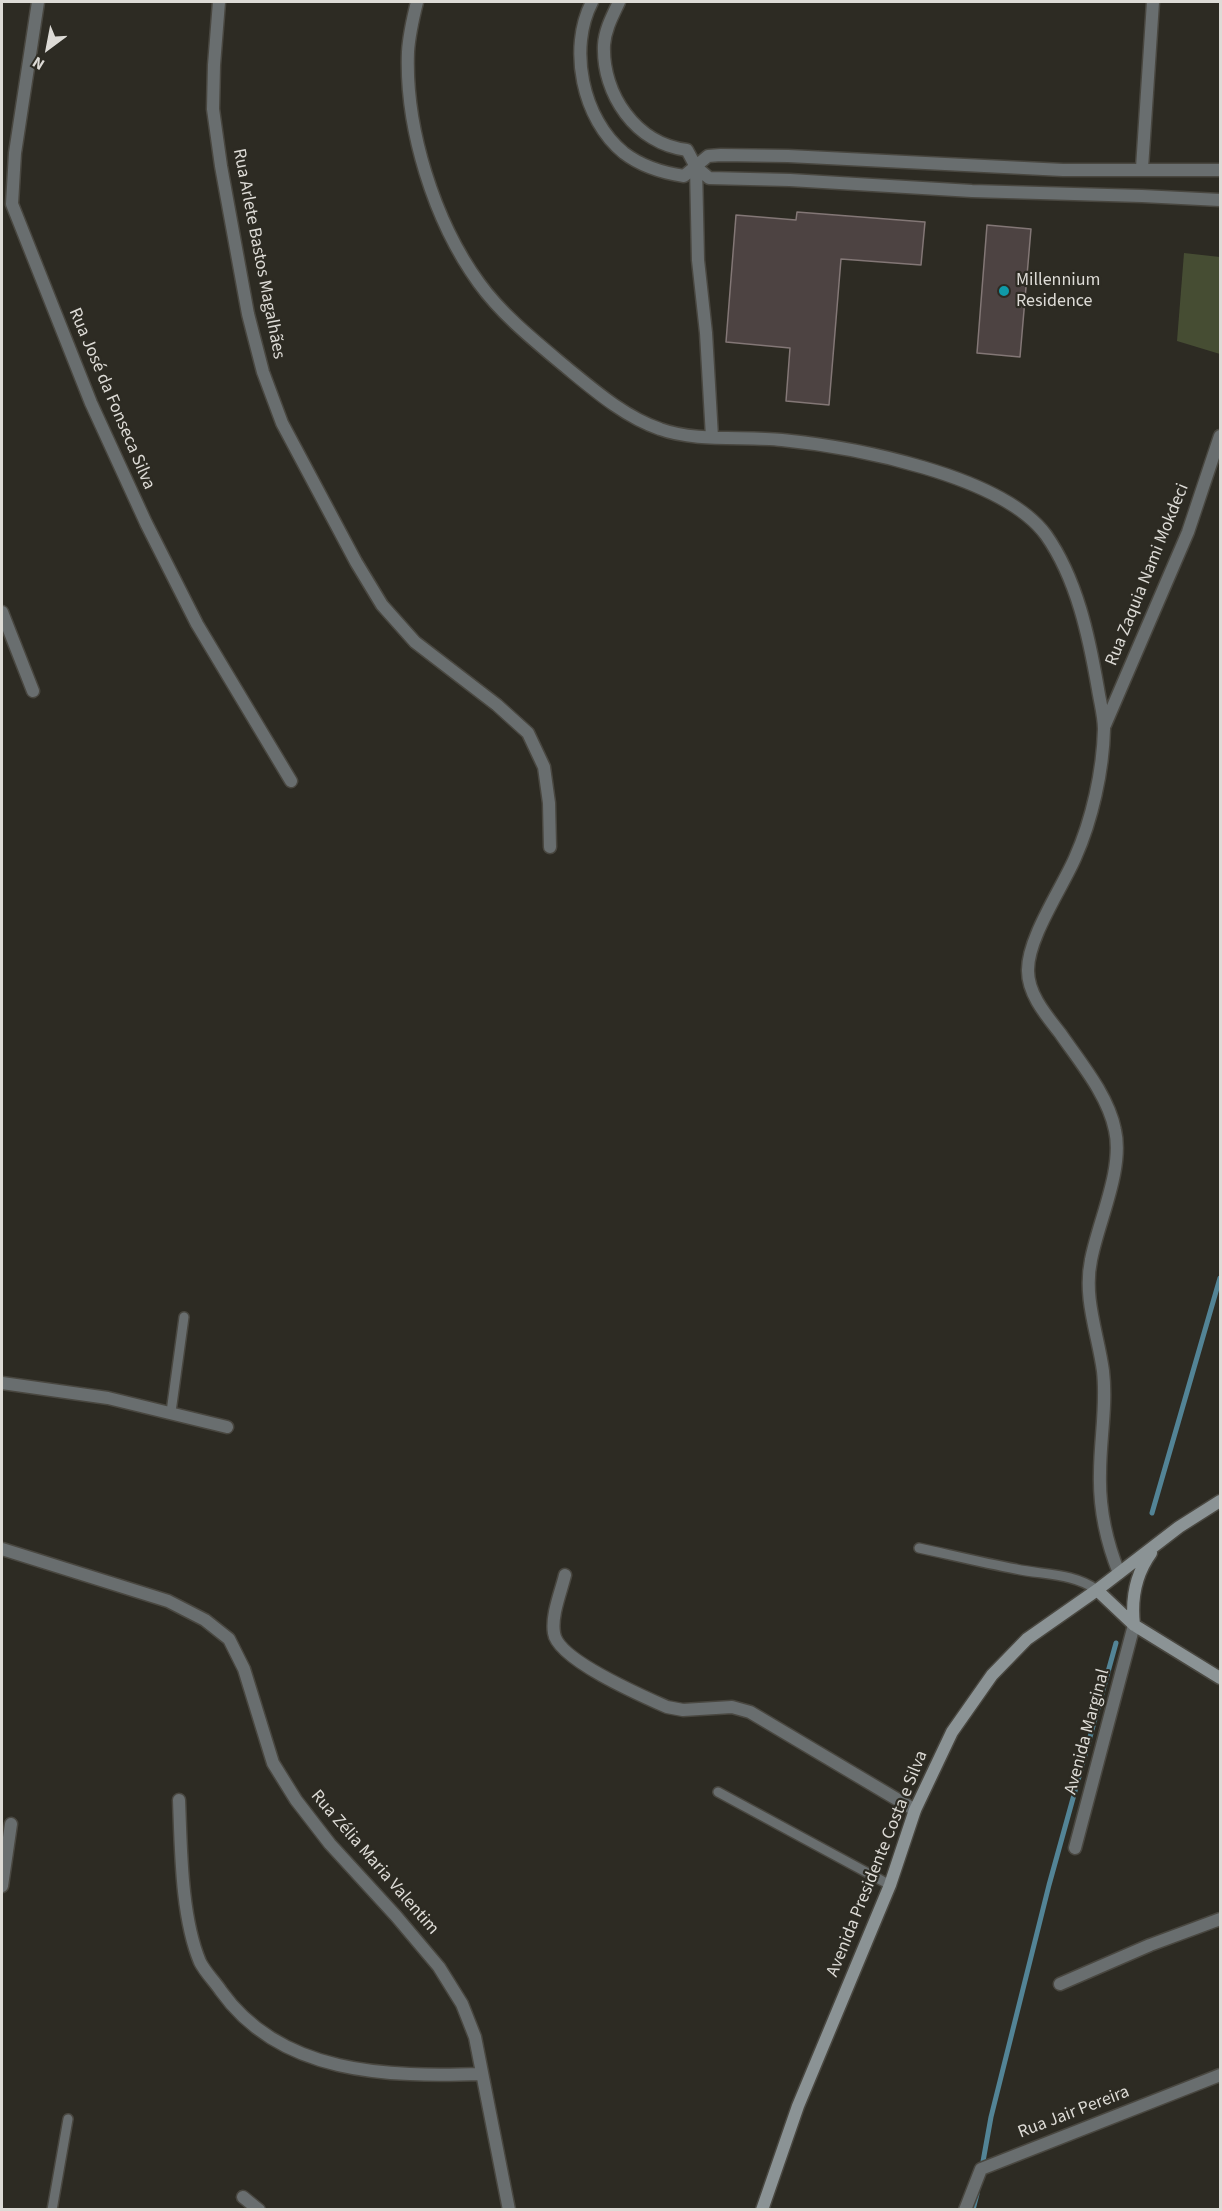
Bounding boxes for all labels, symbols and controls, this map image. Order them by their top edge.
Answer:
north arrow [18,18,78,78]
text: N [28,51,49,75]
street label: Rua Arlete Bastos Magalhães [227,147,289,361]
place label: Millennium Residence [1016,270,1100,312]
marker: Millennium Residence [997,284,1011,298]
street label: Rua José da Fonseca Silva [63,305,159,493]
street label: Rua Zaquia Nami Mokdeci [1102,481,1194,669]
street label: Avenida Marginal [1061,1667,1115,1797]
street label: Avenida Presidente Costa e Silva [823,1748,933,1980]
street label: Rua Zélia Maria Valentim [305,1786,443,1940]
street label: Rua Jair Pereira [1015,2082,1133,2144]

